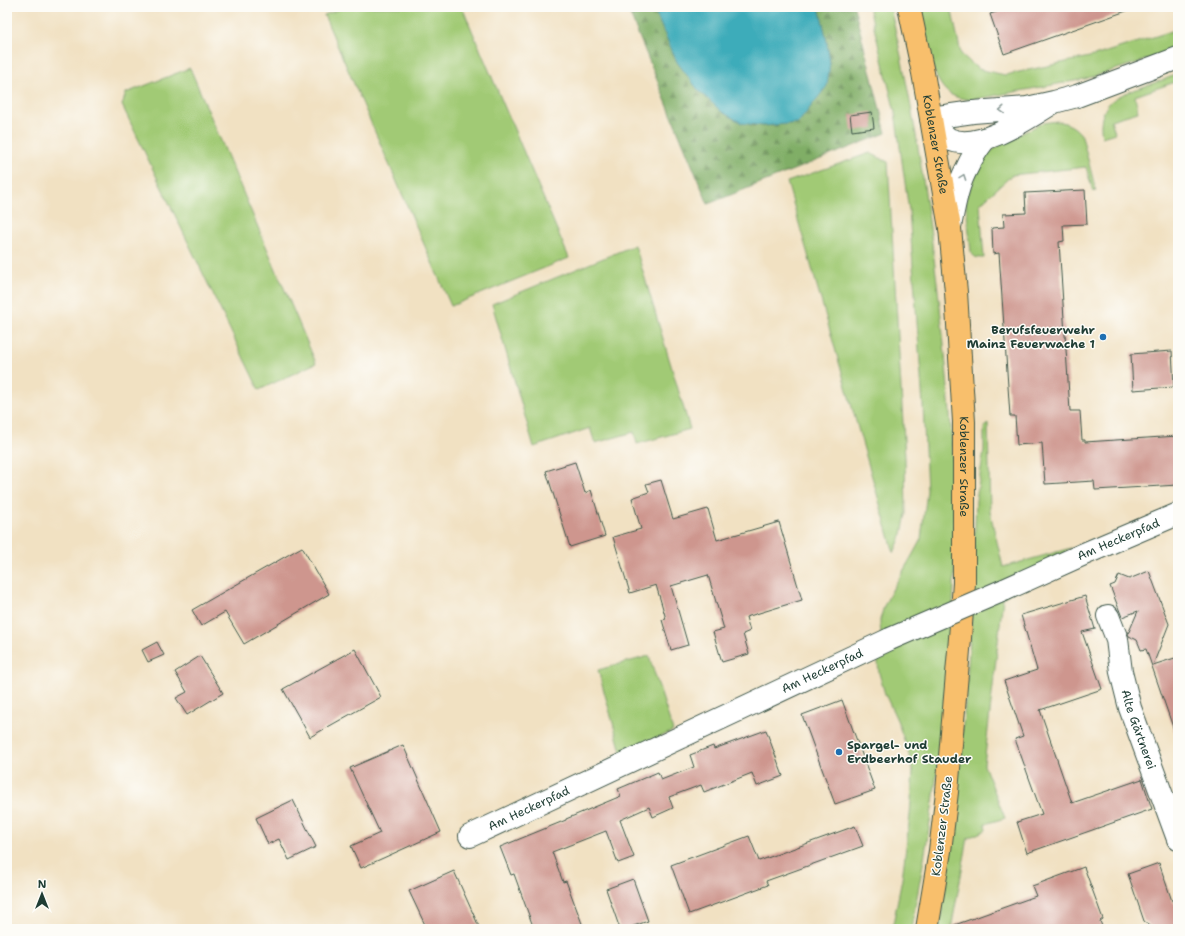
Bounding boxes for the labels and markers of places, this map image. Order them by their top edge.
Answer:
place label: Berufsfeuerwehr Mainz Feuerwache 1 [967,322,1096,352]
marker: Berufsfeuerwehr Mainz Feuerwache 1 [1098,332,1108,342]
place label: Spargel- und Erdbeerhof Stauder [847,737,972,767]
marker: Spargel- und Erdbeerhof Stauder [834,747,844,757]

